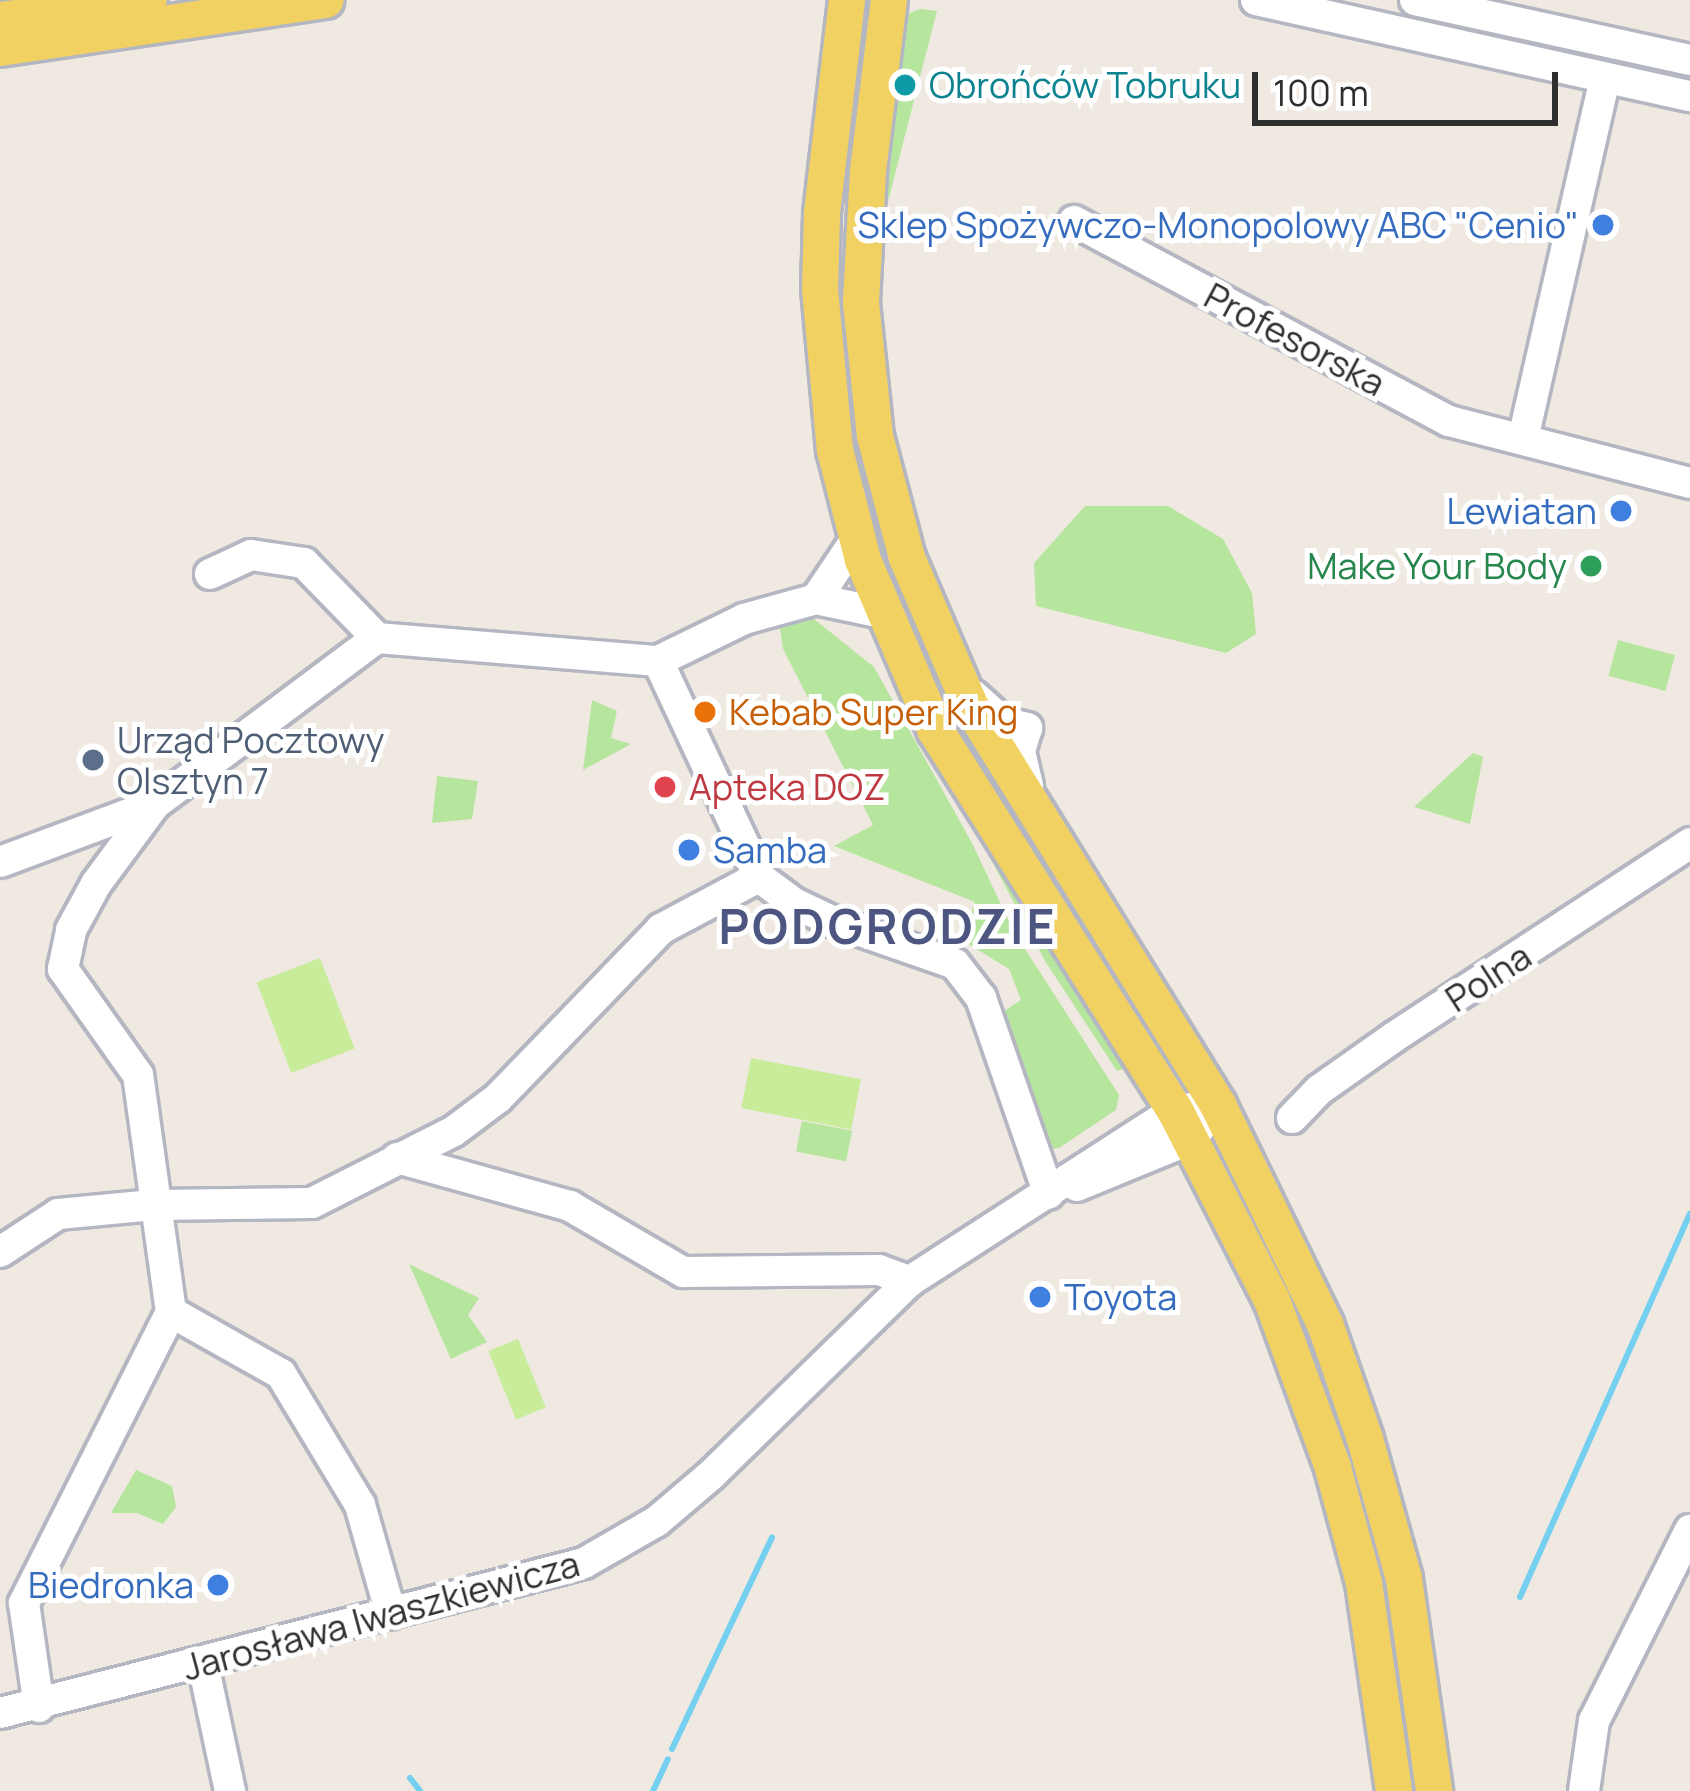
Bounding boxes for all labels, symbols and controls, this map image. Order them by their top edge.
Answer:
scale bar [1258,48,1564,122]
place label: Obrońców Tobruku [929,63,1241,107]
text: 100 m [1273,68,1369,117]
marker: Obrońców Tobruku [892,72,918,98]
place label: Sklep Spożywczo-Monopolowy ABC "Cenio" [857,203,1579,247]
marker: Sklep Spożywczo-Monopolowy ABC "Cenio" [1590,212,1616,238]
street label: Profesorska [1197,273,1393,405]
place label: Lewiatan [1446,489,1597,533]
marker: Lewiatan [1608,498,1634,524]
place label: Make Your Body [1307,544,1567,588]
marker: Make Your Body [1578,553,1604,579]
place label: Kebab Super King [729,690,1018,734]
marker: Kebab Super King [692,699,718,725]
place label: Urząd Pocztowy Olsztyn 7 [117,717,384,802]
marker: Urząd Pocztowy Olsztyn 7 [80,747,106,773]
place label: Apteka DOZ [689,765,885,809]
marker: Apteka DOZ [652,774,678,800]
place label: Samba [713,828,827,872]
marker: Samba [676,837,702,863]
district label: PODGRODZIE [718,897,1058,955]
street label: Polna [1437,934,1539,1020]
place label: Toyota [1064,1275,1177,1319]
marker: Toyota [1027,1284,1053,1310]
street label: Jarosława Iwaszkiewicza [178,1541,584,1689]
place label: Biedronka [28,1563,194,1607]
marker: Biedronka [205,1572,231,1598]

